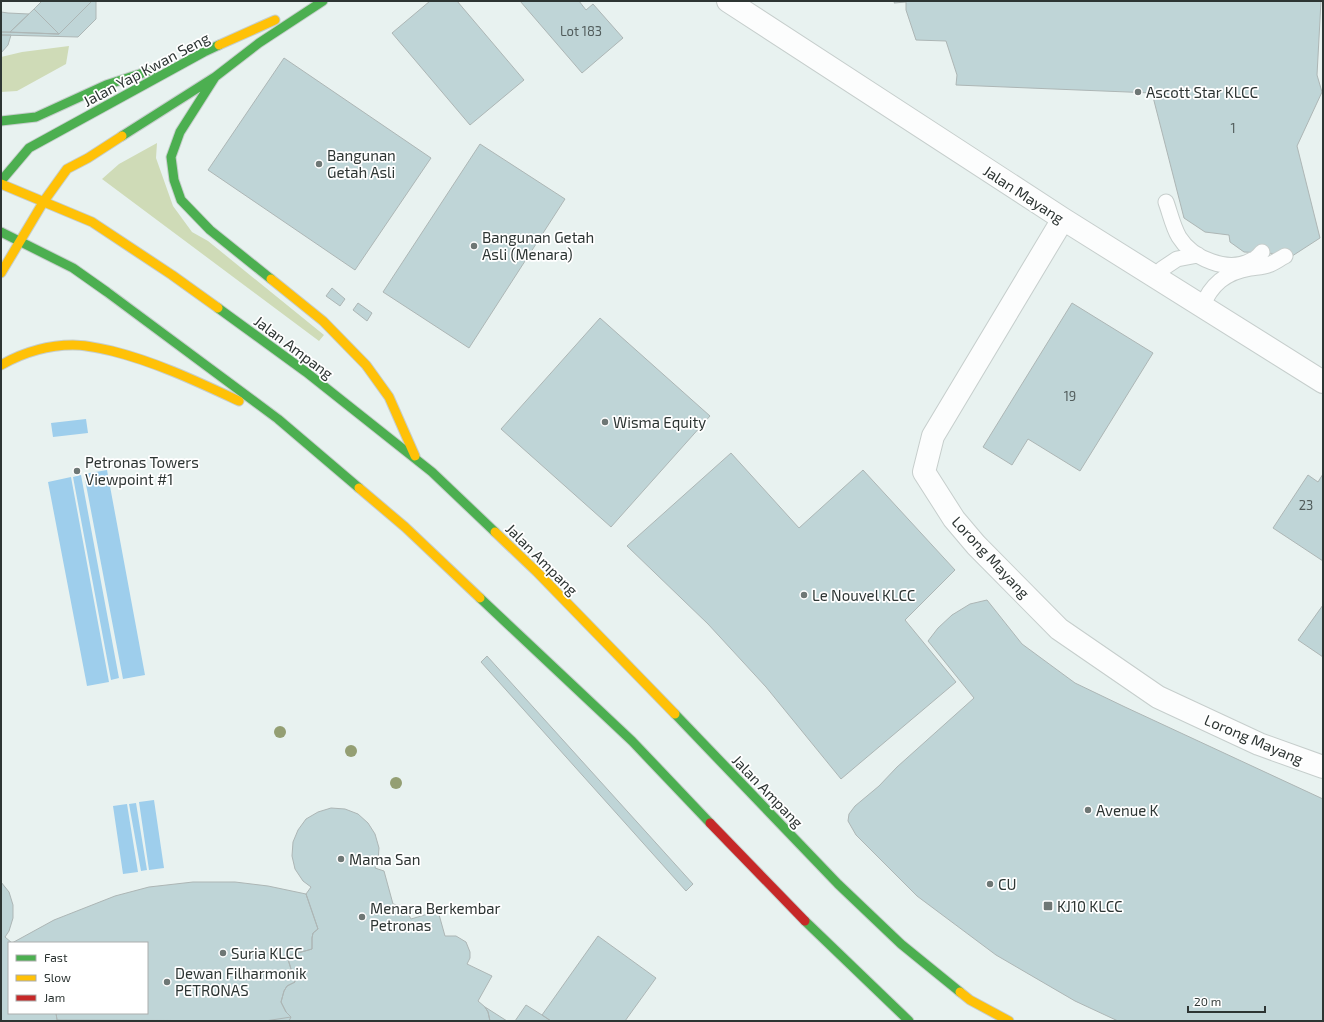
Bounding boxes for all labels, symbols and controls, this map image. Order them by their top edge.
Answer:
house number: Lot 183 [560,23,602,39]
street label: Jalan Yap Kwan Seng [80,28,213,110]
place label: Ascott Star KLCC [1146,83,1258,101]
marker: Ascott Star KLCC [1133,87,1143,97]
house number: 1 [1230,120,1236,136]
place label: Bangunan Getah Asli [327,146,396,181]
marker: Bangunan Getah Asli [314,159,324,169]
street label: Jalan Mayang [980,161,1068,227]
place label: Bangunan Getah Asli (Menara) [482,228,594,263]
marker: Bangunan Getah Asli (Menara) [469,241,479,251]
street label: Jalan Ampang [251,311,338,383]
house number: 19 [1064,388,1076,404]
place label: Wisma Equity [613,413,706,431]
marker: Wisma Equity [600,417,610,427]
place label: Petronas Towers Viewpoint #1 [85,453,199,488]
marker: Petronas Towers Viewpoint #1 [72,466,82,476]
house number: 23 [1299,497,1313,513]
street label: Lorong Mayang [948,512,1034,602]
street label: Jalan Ampang [502,519,582,599]
place label: Le Nouvel KLCC [812,586,916,604]
marker: Le Nouvel KLCC [799,590,809,600]
street label: Lorong Mayang [1202,710,1307,768]
street label: Jalan Ampang [729,751,808,832]
place label: Avenue K [1096,801,1159,819]
marker: Avenue K [1083,805,1093,815]
place label: Mama San [349,850,420,868]
marker: Mama San [336,854,346,864]
place label: CU [998,875,1017,893]
marker: CU [985,879,995,889]
place label: KJ10 KLCC [1057,897,1123,915]
place label: Menara Berkembar Petronas [370,899,501,934]
marker: KJ10 KLCC [1042,900,1054,912]
marker: Menara Berkembar Petronas [357,912,367,922]
legend [8,942,148,1014]
place label: Suria KLCC [231,944,303,962]
marker: Suria KLCC [218,948,228,958]
text: Fast [44,950,68,964]
place label: Dewan Filharmonik PETRONAS [175,964,307,999]
text: Slow [44,970,71,984]
marker: Dewan Filharmonik PETRONAS [162,977,172,987]
scale bar [1188,988,1265,1014]
text: Jam [44,990,65,1004]
text: 20 m [1194,994,1221,1008]

